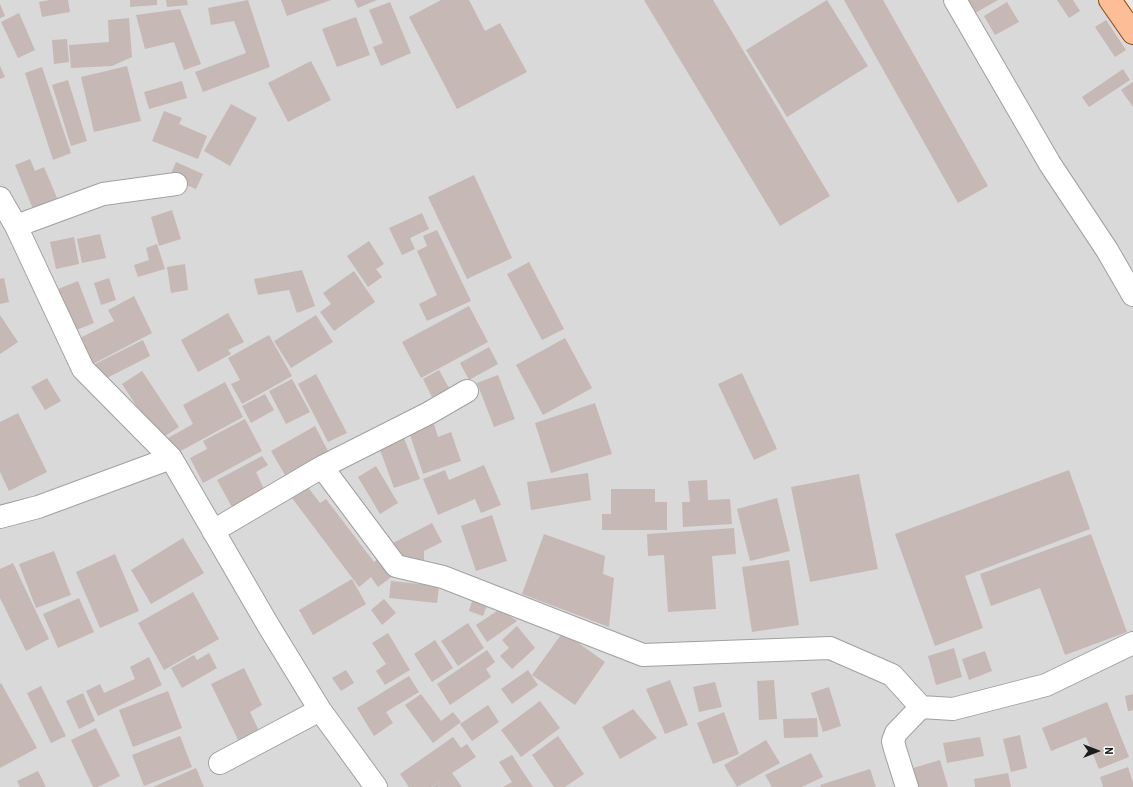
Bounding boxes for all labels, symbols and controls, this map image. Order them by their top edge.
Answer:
north arrow [1077,731,1117,771]
text: N [1103,747,1116,755]

